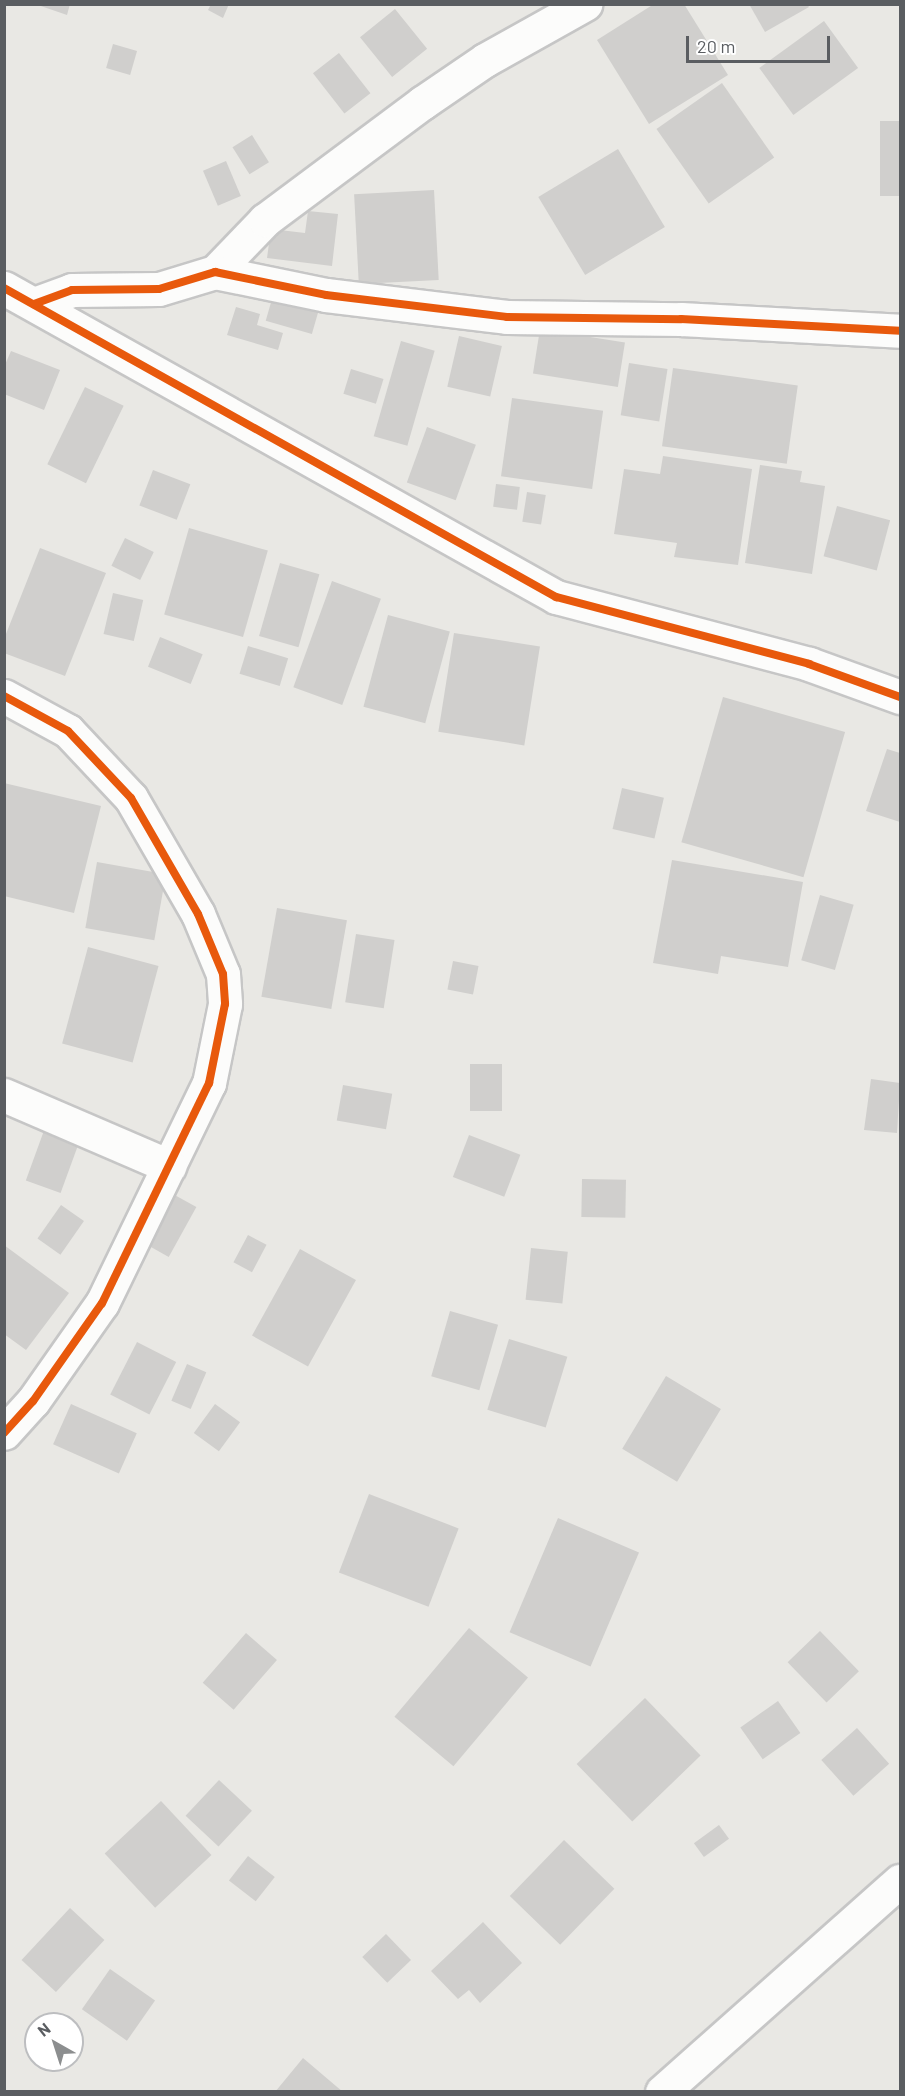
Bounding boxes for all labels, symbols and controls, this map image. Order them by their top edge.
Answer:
scale bar [689,24,833,62]
text: 20 m [697,35,735,57]
north arrow [24,2012,84,2072]
text: N [33,2018,54,2040]

